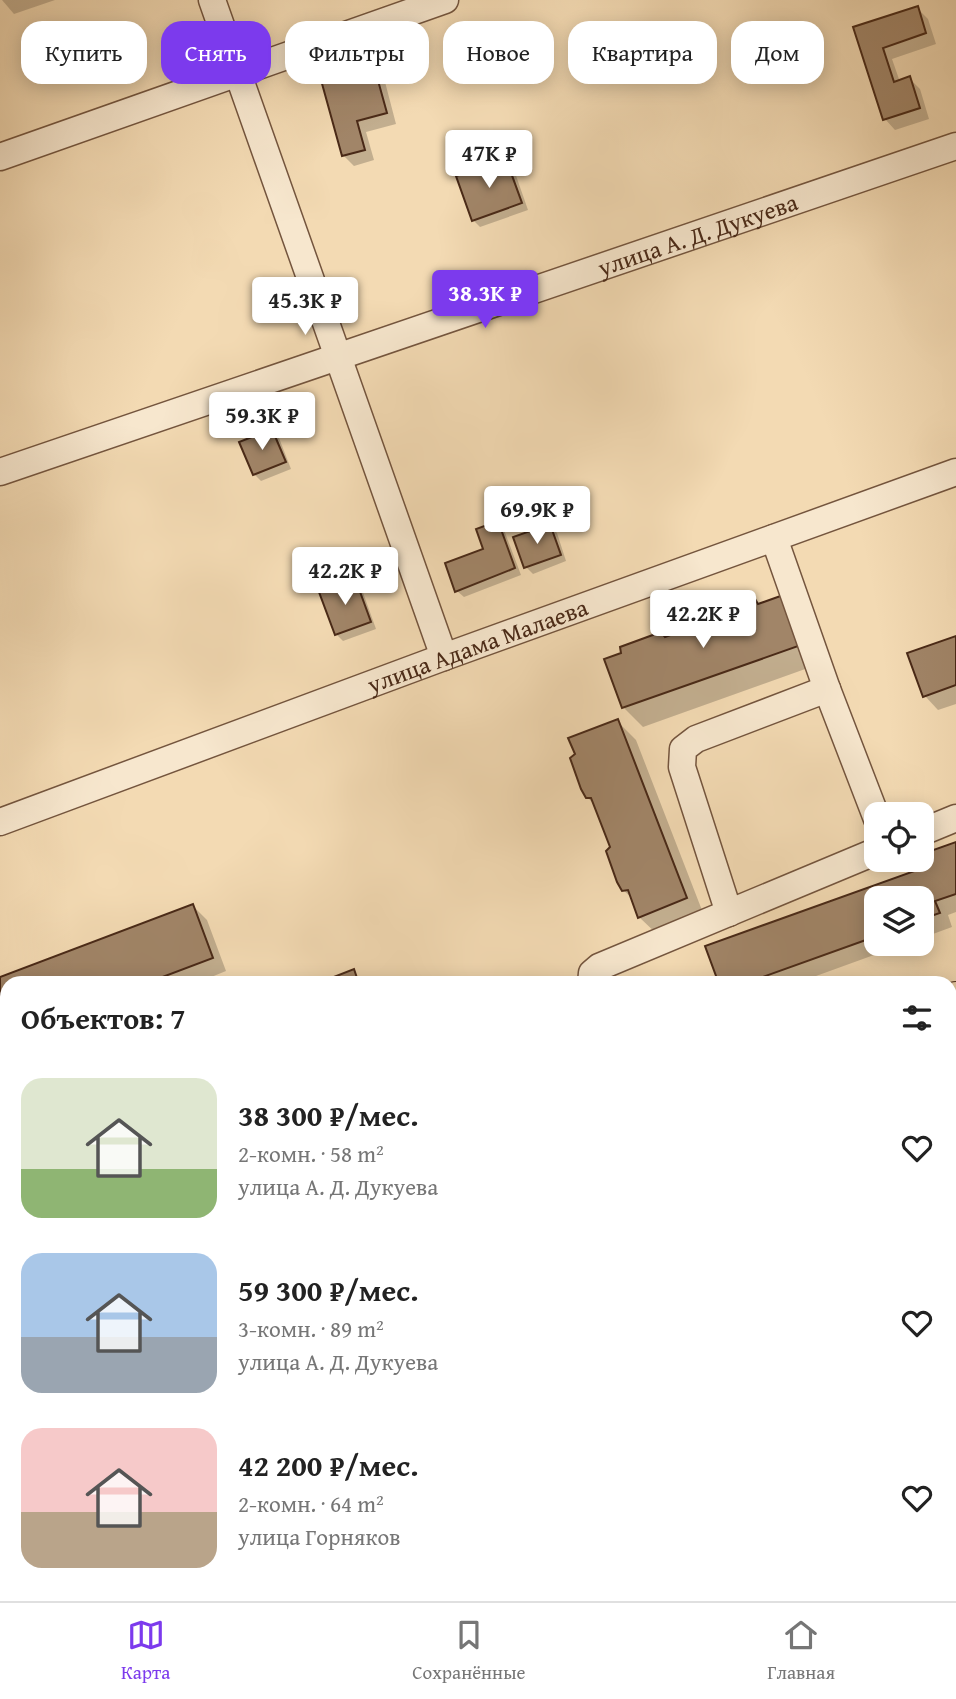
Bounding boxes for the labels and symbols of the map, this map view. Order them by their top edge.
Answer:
pin: 47K ₽ [440,130,538,190]
street label: улица А. Д. Дукуева [592,184,803,285]
pin: 38.3K ₽ [420,270,550,330]
pin: 45.3K ₽ [240,278,370,337]
pin: 59.3K ₽ [197,392,327,452]
pin: 69.9K ₽ [472,486,602,546]
pin: 42.2K ₽ [280,548,410,607]
street label: улица Адама Малаева [361,589,593,702]
pin: 42.2K ₽ [638,590,768,650]

